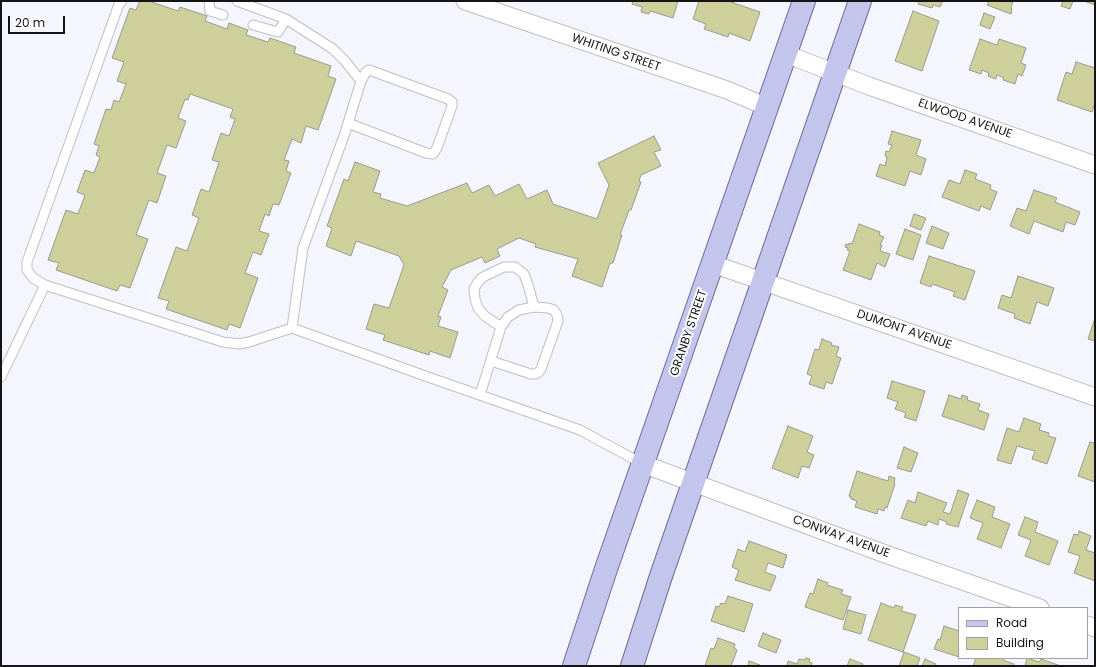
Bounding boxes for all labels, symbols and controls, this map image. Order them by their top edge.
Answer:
scale bar [10,8,67,34]
text: 20 m [15,14,45,31]
street label: WHITING STREET [570,31,662,75]
street label: ELWOOD AVENUE [916,96,1014,142]
street label: GRANBY STREET [667,288,711,378]
street label: DUMONT AVENUE [855,307,953,353]
street label: CONWAY AVENUE [791,513,891,561]
legend [958,607,1088,659]
text: Road [996,614,1027,631]
text: Building [996,634,1044,651]

